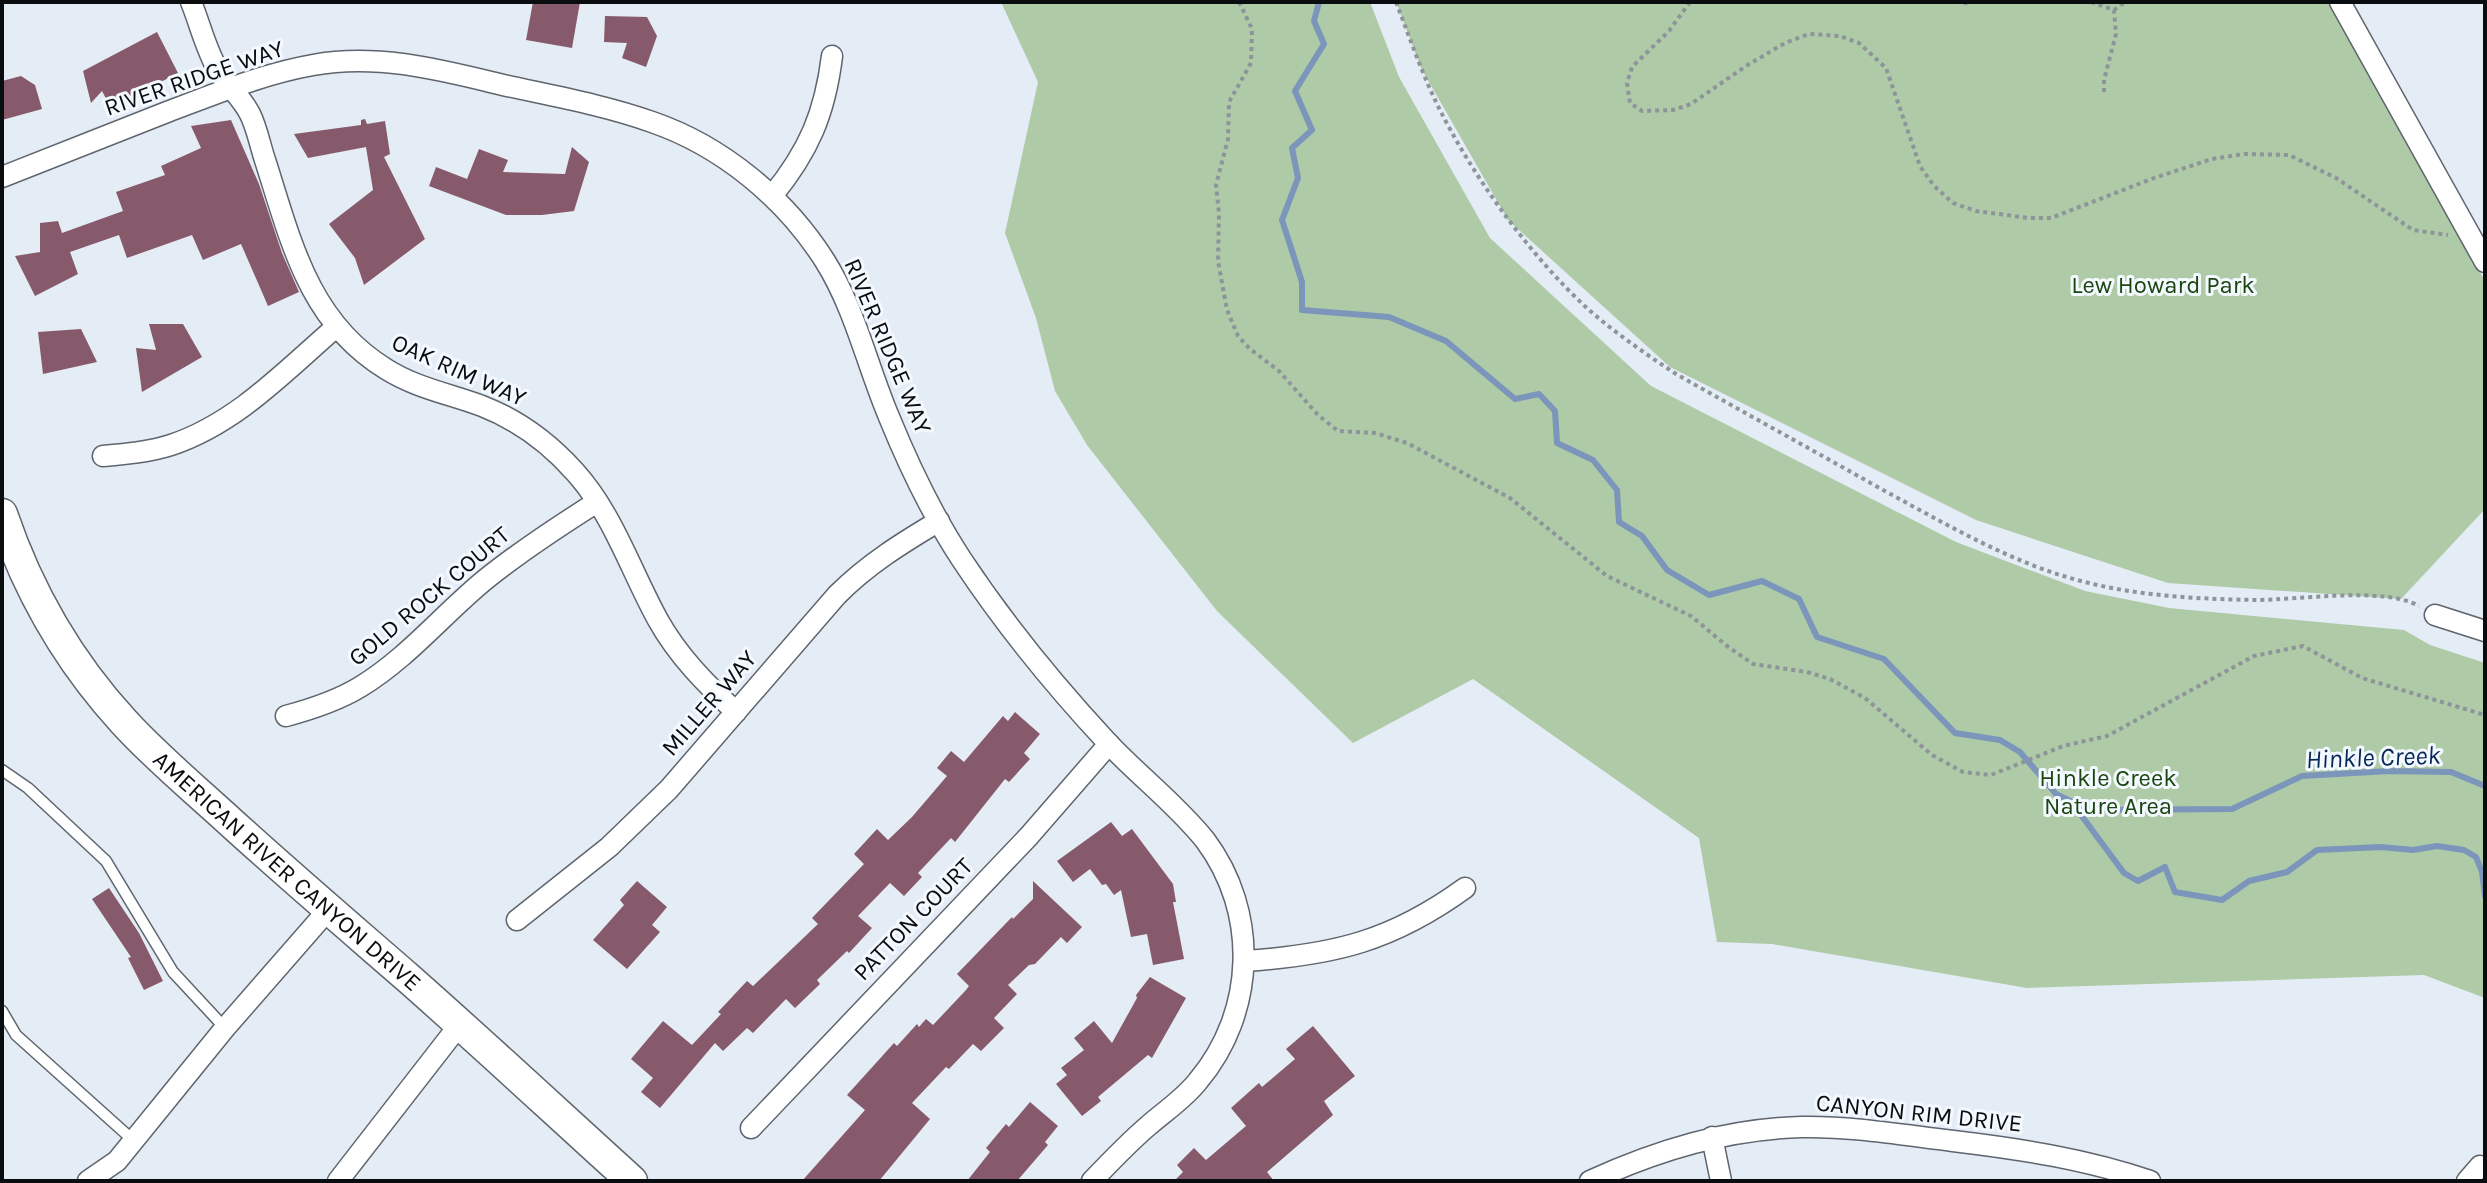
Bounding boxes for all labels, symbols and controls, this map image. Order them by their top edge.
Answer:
street label: RIVER RIDGE WAY [101,34,287,122]
street label: RIVER RIDGE WAY [838,254,938,438]
park label: Lew Howard Park [2071,271,2255,299]
street label: OAK RIM WAY [388,328,530,412]
street label: GOLD ROCK COURT [343,521,515,671]
street label: MILLER WAY [656,645,762,761]
water label: Hinkle Creek [2305,740,2442,775]
street label: AMERICAN RIVER CANYON DRIVE [147,745,427,997]
park label: Hinkle Creek Nature Area [2039,764,2177,820]
street label: PATTON COURT [848,852,978,986]
street label: CANYON RIM DRIVE [1815,1088,2023,1138]

